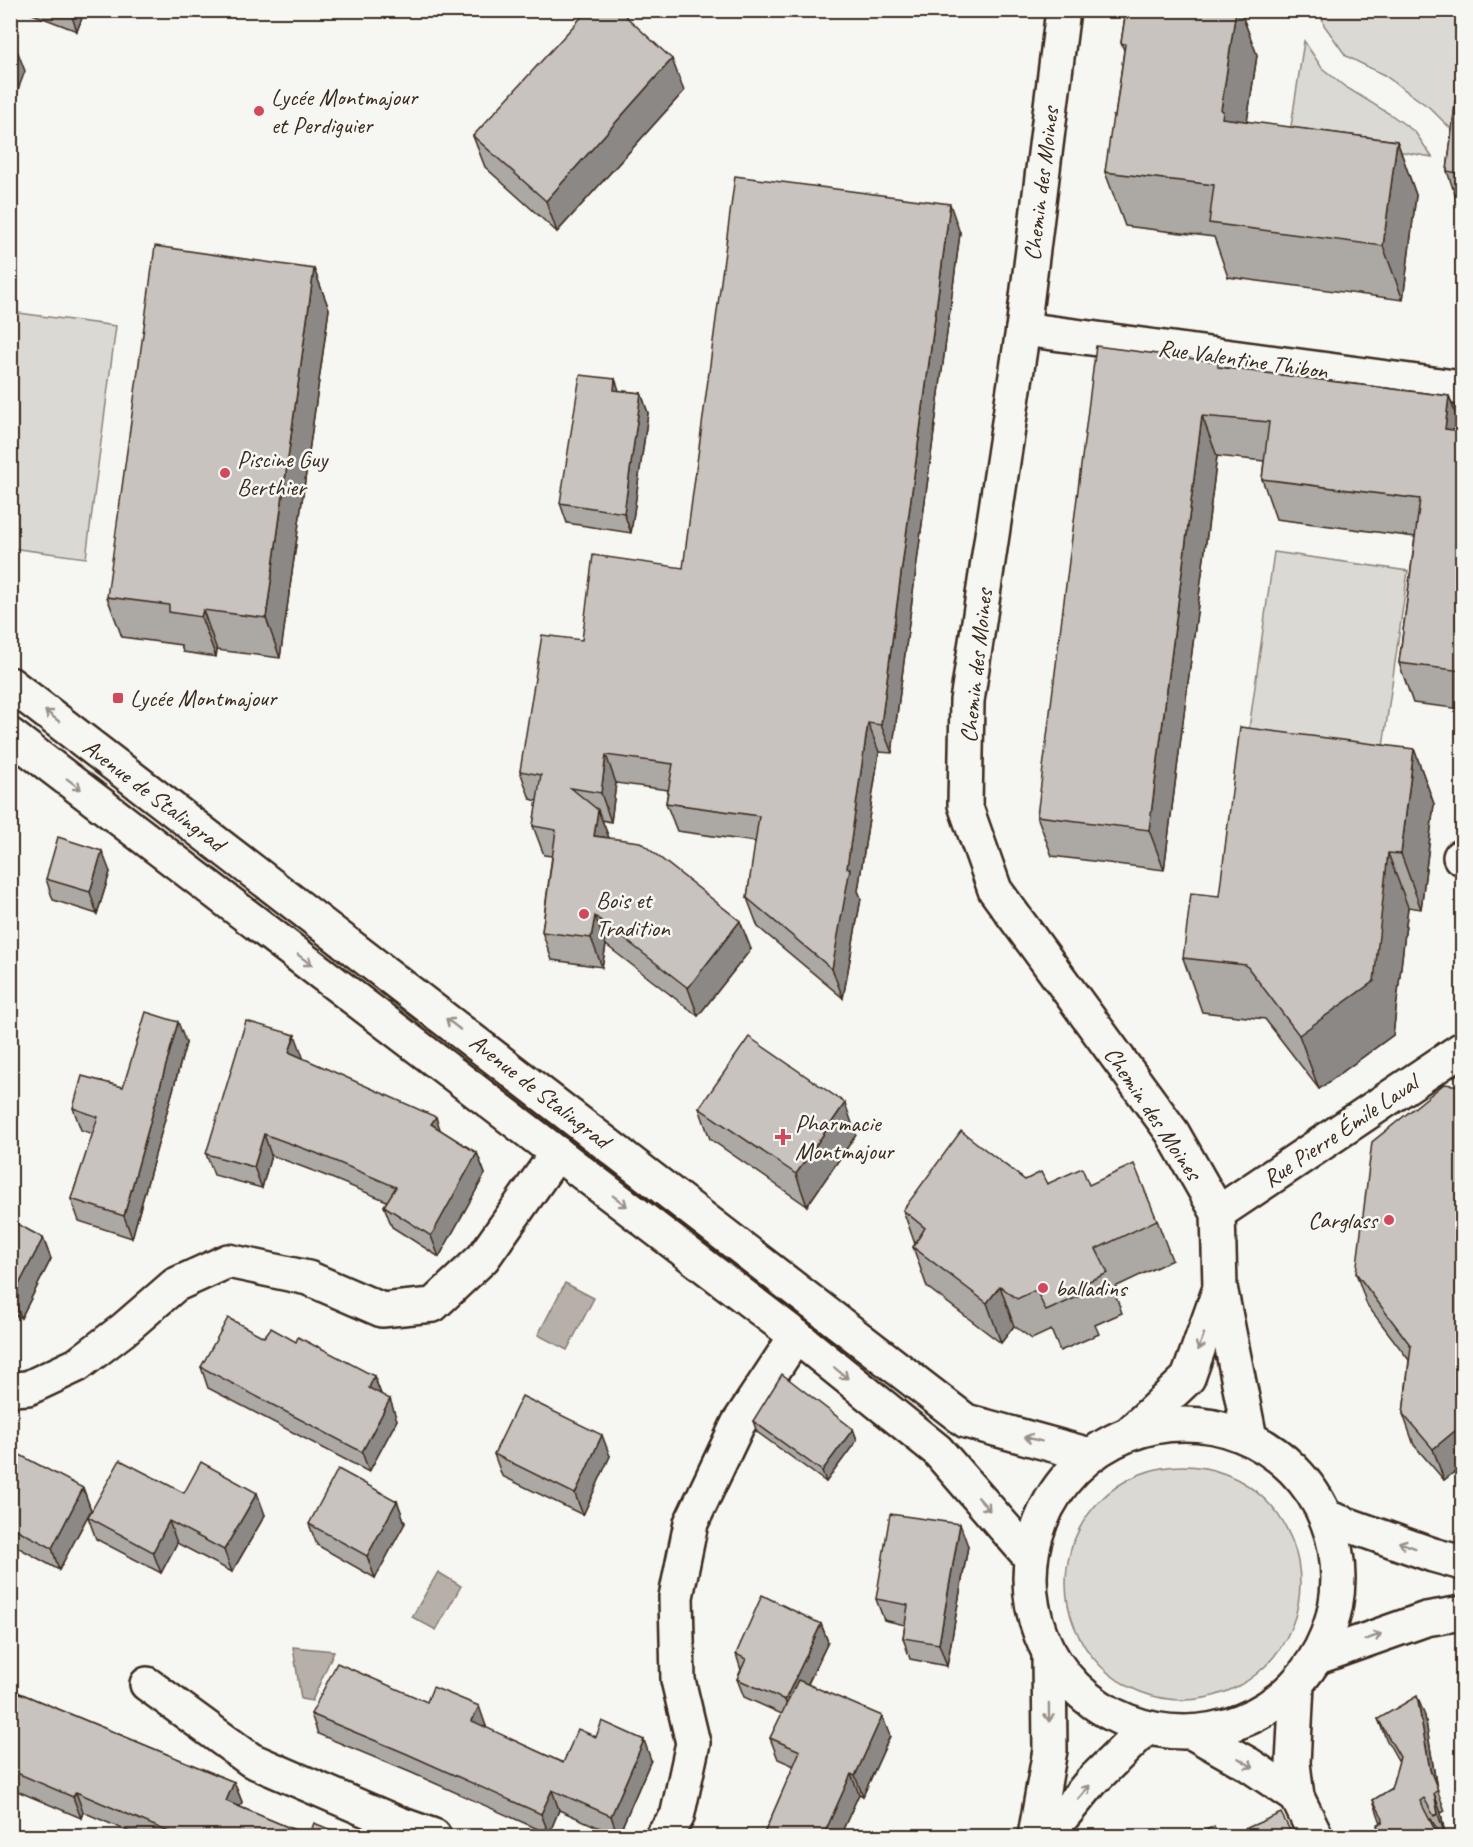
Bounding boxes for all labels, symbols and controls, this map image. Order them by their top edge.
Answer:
place label: Lycée Montmajour et Perdiguier [271,82,420,140]
street label: Chemin des Moines [1017,103,1066,262]
marker: Lycée Montmajour et Perdiguier [252,104,266,118]
street label: Rue Valentine Thibon [1156,332,1331,386]
place label: Piscine Guy Berthier [237,444,329,502]
marker: Piscine Guy Berthier [218,466,232,480]
street label: Chemin des Moines [953,585,999,744]
place label: Lycée Montmajour [130,683,279,713]
marker: Lycée Montmajour [111,691,125,705]
one-way arrow [44,710,60,722]
street label: Avenue de Stalingrad [77,732,234,860]
one-way arrow [65,777,81,790]
place label: Bois et Tradition [596,885,671,943]
marker: Bois et Tradition [577,907,591,921]
one-way arrow [296,954,312,966]
one-way arrow [445,1018,461,1030]
street label: Avenue de Stalingrad [464,1027,619,1157]
street label: Chemin des Moines [1097,1041,1210,1188]
street label: Rue Pierre Émile Laval [1257,1066,1426,1194]
place label: Pharmacie Montmajour [795,1108,896,1166]
marker: Pharmacie Montmajour [776,1130,790,1144]
one-way arrow [612,1195,628,1207]
place label: Carglass [1308,1205,1379,1235]
marker: Carglass [1382,1213,1396,1227]
place label: balladins [1055,1273,1128,1303]
marker: balladins [1036,1281,1050,1295]
one-way arrow [1194,1332,1205,1351]
one-way arrow [833,1366,849,1379]
one-way arrow [1024,1433,1043,1445]
one-way arrow [977,1496,991,1511]
one-way arrow [1398,1539,1417,1550]
one-way arrow [1363,1631,1382,1642]
one-way arrow [1044,1703,1055,1723]
one-way arrow [1237,1758,1254,1770]
one-way arrow [1077,1784,1090,1800]

